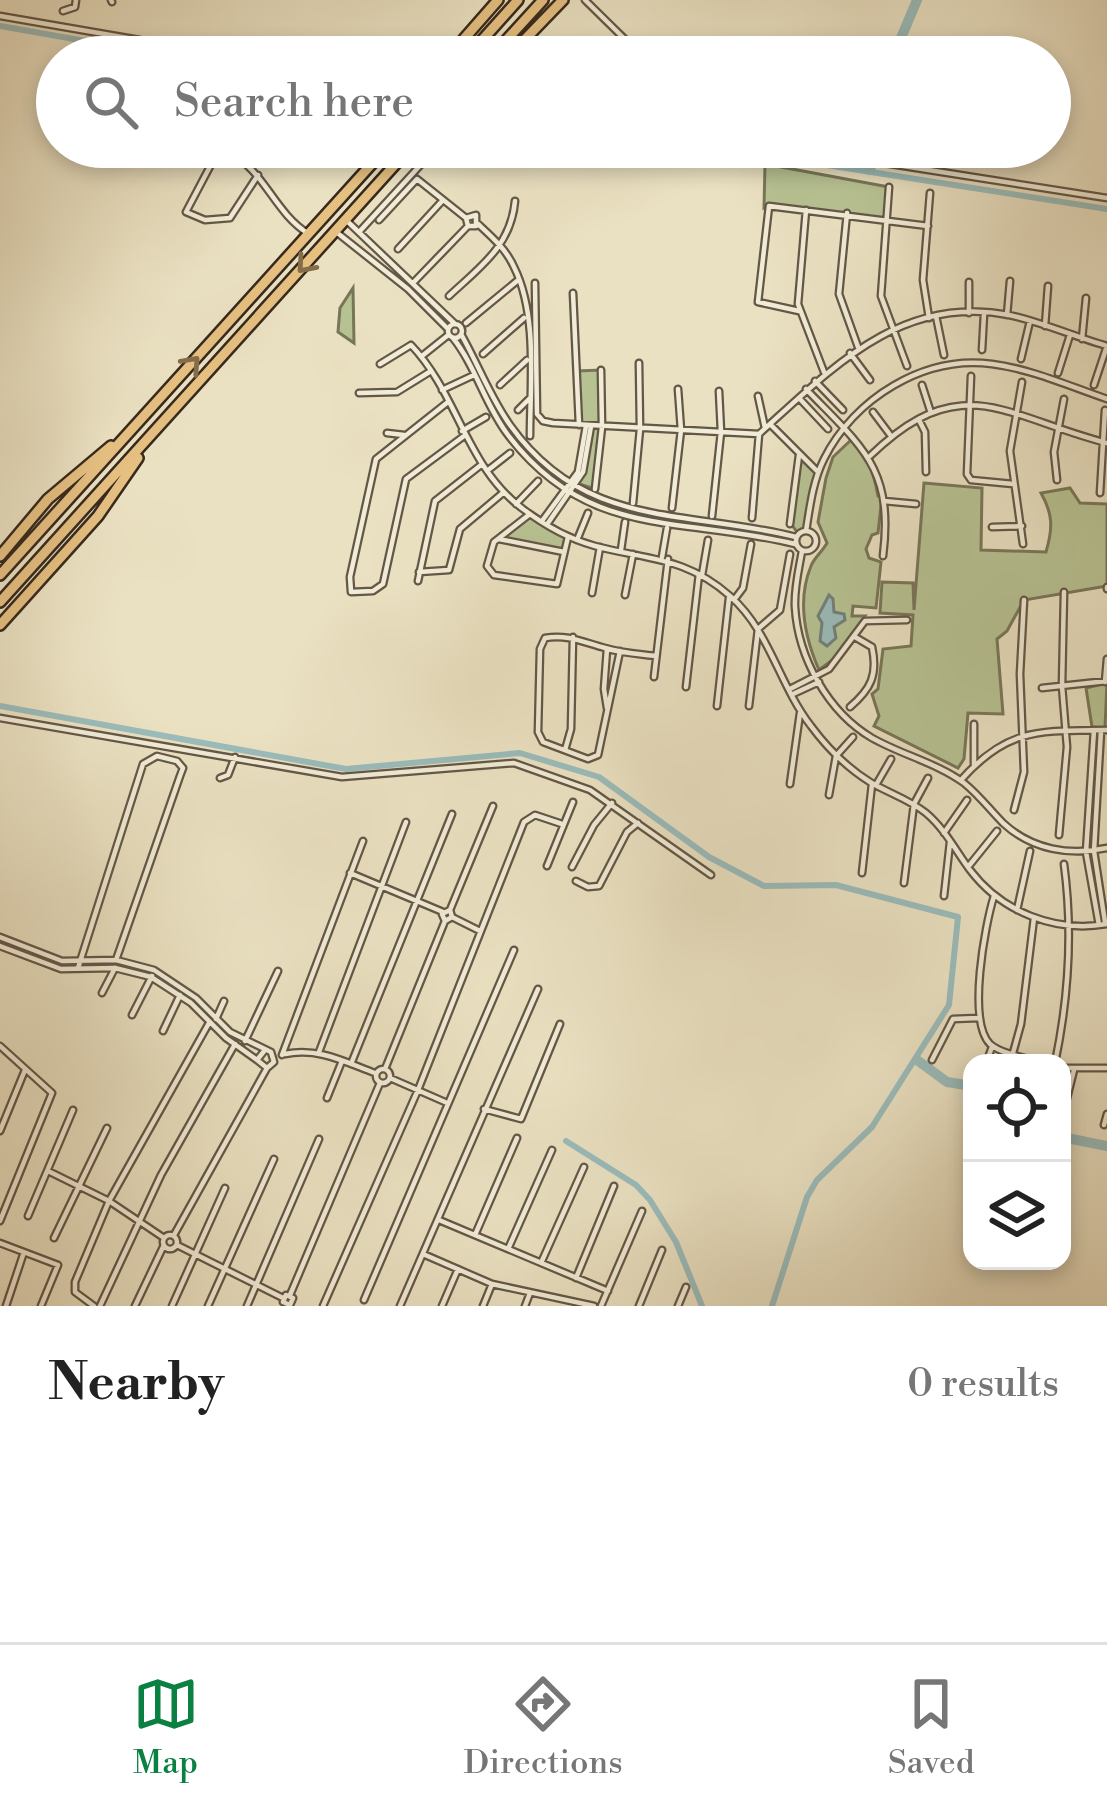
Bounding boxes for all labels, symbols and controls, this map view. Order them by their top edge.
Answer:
search box [36,36,1071,168]
icon: search [78,69,144,135]
text: Search here [174,74,414,131]
one-way arrow [298,252,319,273]
one-way arrow [178,357,199,378]
map controls [963,1054,1071,1270]
button: locate [963,1054,1071,1162]
button: layers [963,1162,1071,1270]
text: Nearby [48,1352,224,1416]
text: 0 results [907,1360,1059,1409]
tab: Map [133,1671,199,1784]
tab: Directions [464,1671,623,1784]
tab: Saved [888,1671,974,1784]

